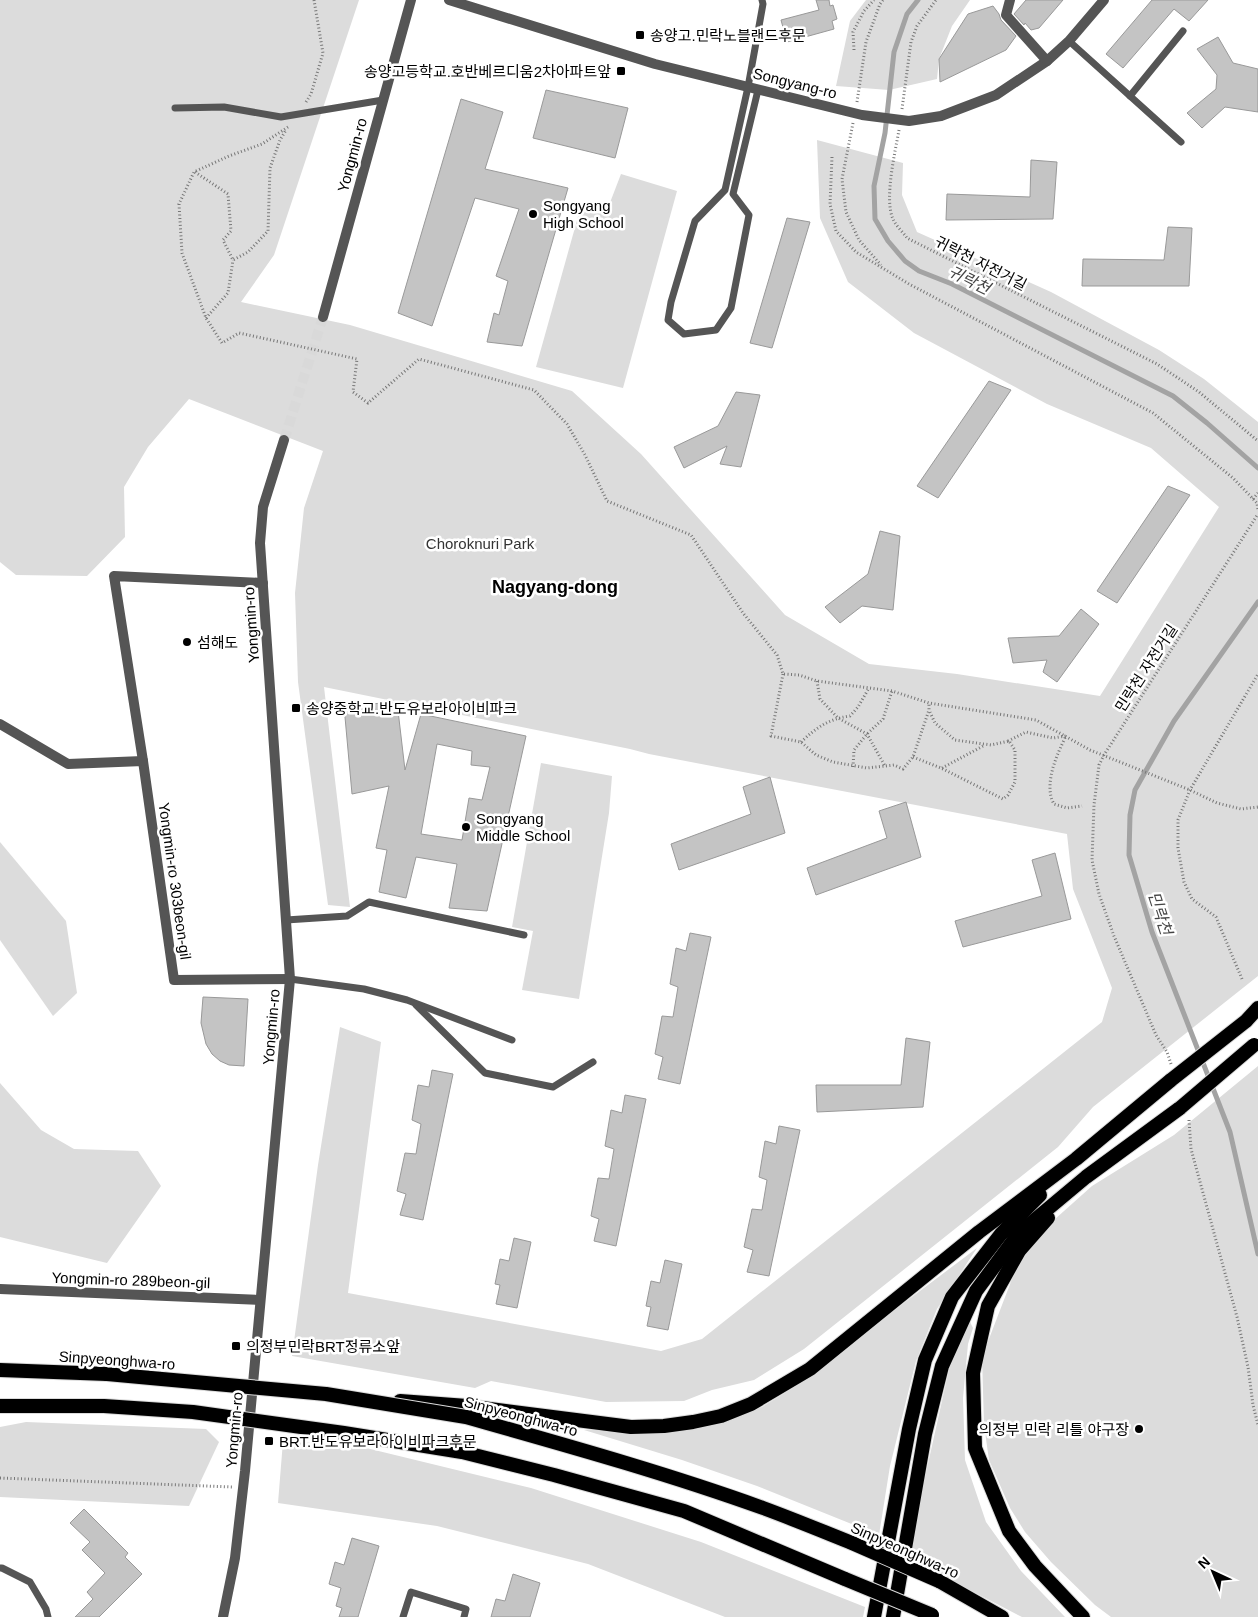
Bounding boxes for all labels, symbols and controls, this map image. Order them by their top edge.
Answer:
place label: 송양고.민락노블랜드후문 [650,27,806,44]
marker: 송양고.민락노블랜드후문 [634,29,646,41]
place label: 송양고등학교.호반베르디움2차아파트앞 [364,63,611,80]
street label: Songyang-ro [751,64,839,102]
marker: 송양고등학교.호반베르디움2차아파트앞 [615,65,627,77]
street label: Yongmin-ro [334,116,370,194]
place label: Songyang High School [543,197,624,231]
marker: Songyang High School [527,208,539,220]
street label: 귀락천 자전거길 [932,232,1030,294]
water label: 귀락천 [945,262,993,298]
park label: Choroknuri Park [426,535,535,552]
district label: Nagyang-dong [492,577,618,597]
street label: Yongmin-ro [240,586,262,664]
street label: 민락천 자전거길 [1111,621,1181,715]
place label: 섬해도 [197,634,238,651]
marker: 섬해도 [181,636,193,648]
place label: 송양중학교.반도유보라아이비파크 [306,700,517,717]
marker: 송양중학교.반도유보라아이비파크 [290,702,302,714]
street label: Yongmin-ro 303beon-gil [156,801,194,961]
place label: Songyang Middle School [476,810,570,844]
marker: Songyang Middle School [460,821,472,833]
water label: 민락천 [1145,889,1176,939]
street label: Yongmin-ro [259,988,283,1066]
street label: Yongmin-ro 289beon-gil [51,1269,211,1291]
place label: 의정부민락BRT정류소앞 [246,1338,400,1355]
marker: 의정부민락BRT정류소앞 [230,1340,242,1352]
street label: Sinpyeonghwa-ro [58,1347,176,1373]
street label: Yongmin-ro [222,1391,246,1469]
street label: Sinpyeonghwa-ro [462,1393,580,1439]
place label: 의정부 민락 리틀 야구장 [978,1421,1129,1438]
marker: 의정부 민락 리틀 야구장 [1133,1423,1145,1435]
place label: BRT.반도유보라아이비파크후문 [279,1433,477,1450]
marker: BRT.반도유보라아이비파크후문 [263,1435,275,1447]
street label: Sinpyeonghwa-ro [848,1518,962,1582]
north arrow [1188,1547,1238,1597]
text: N [1195,1553,1213,1572]

